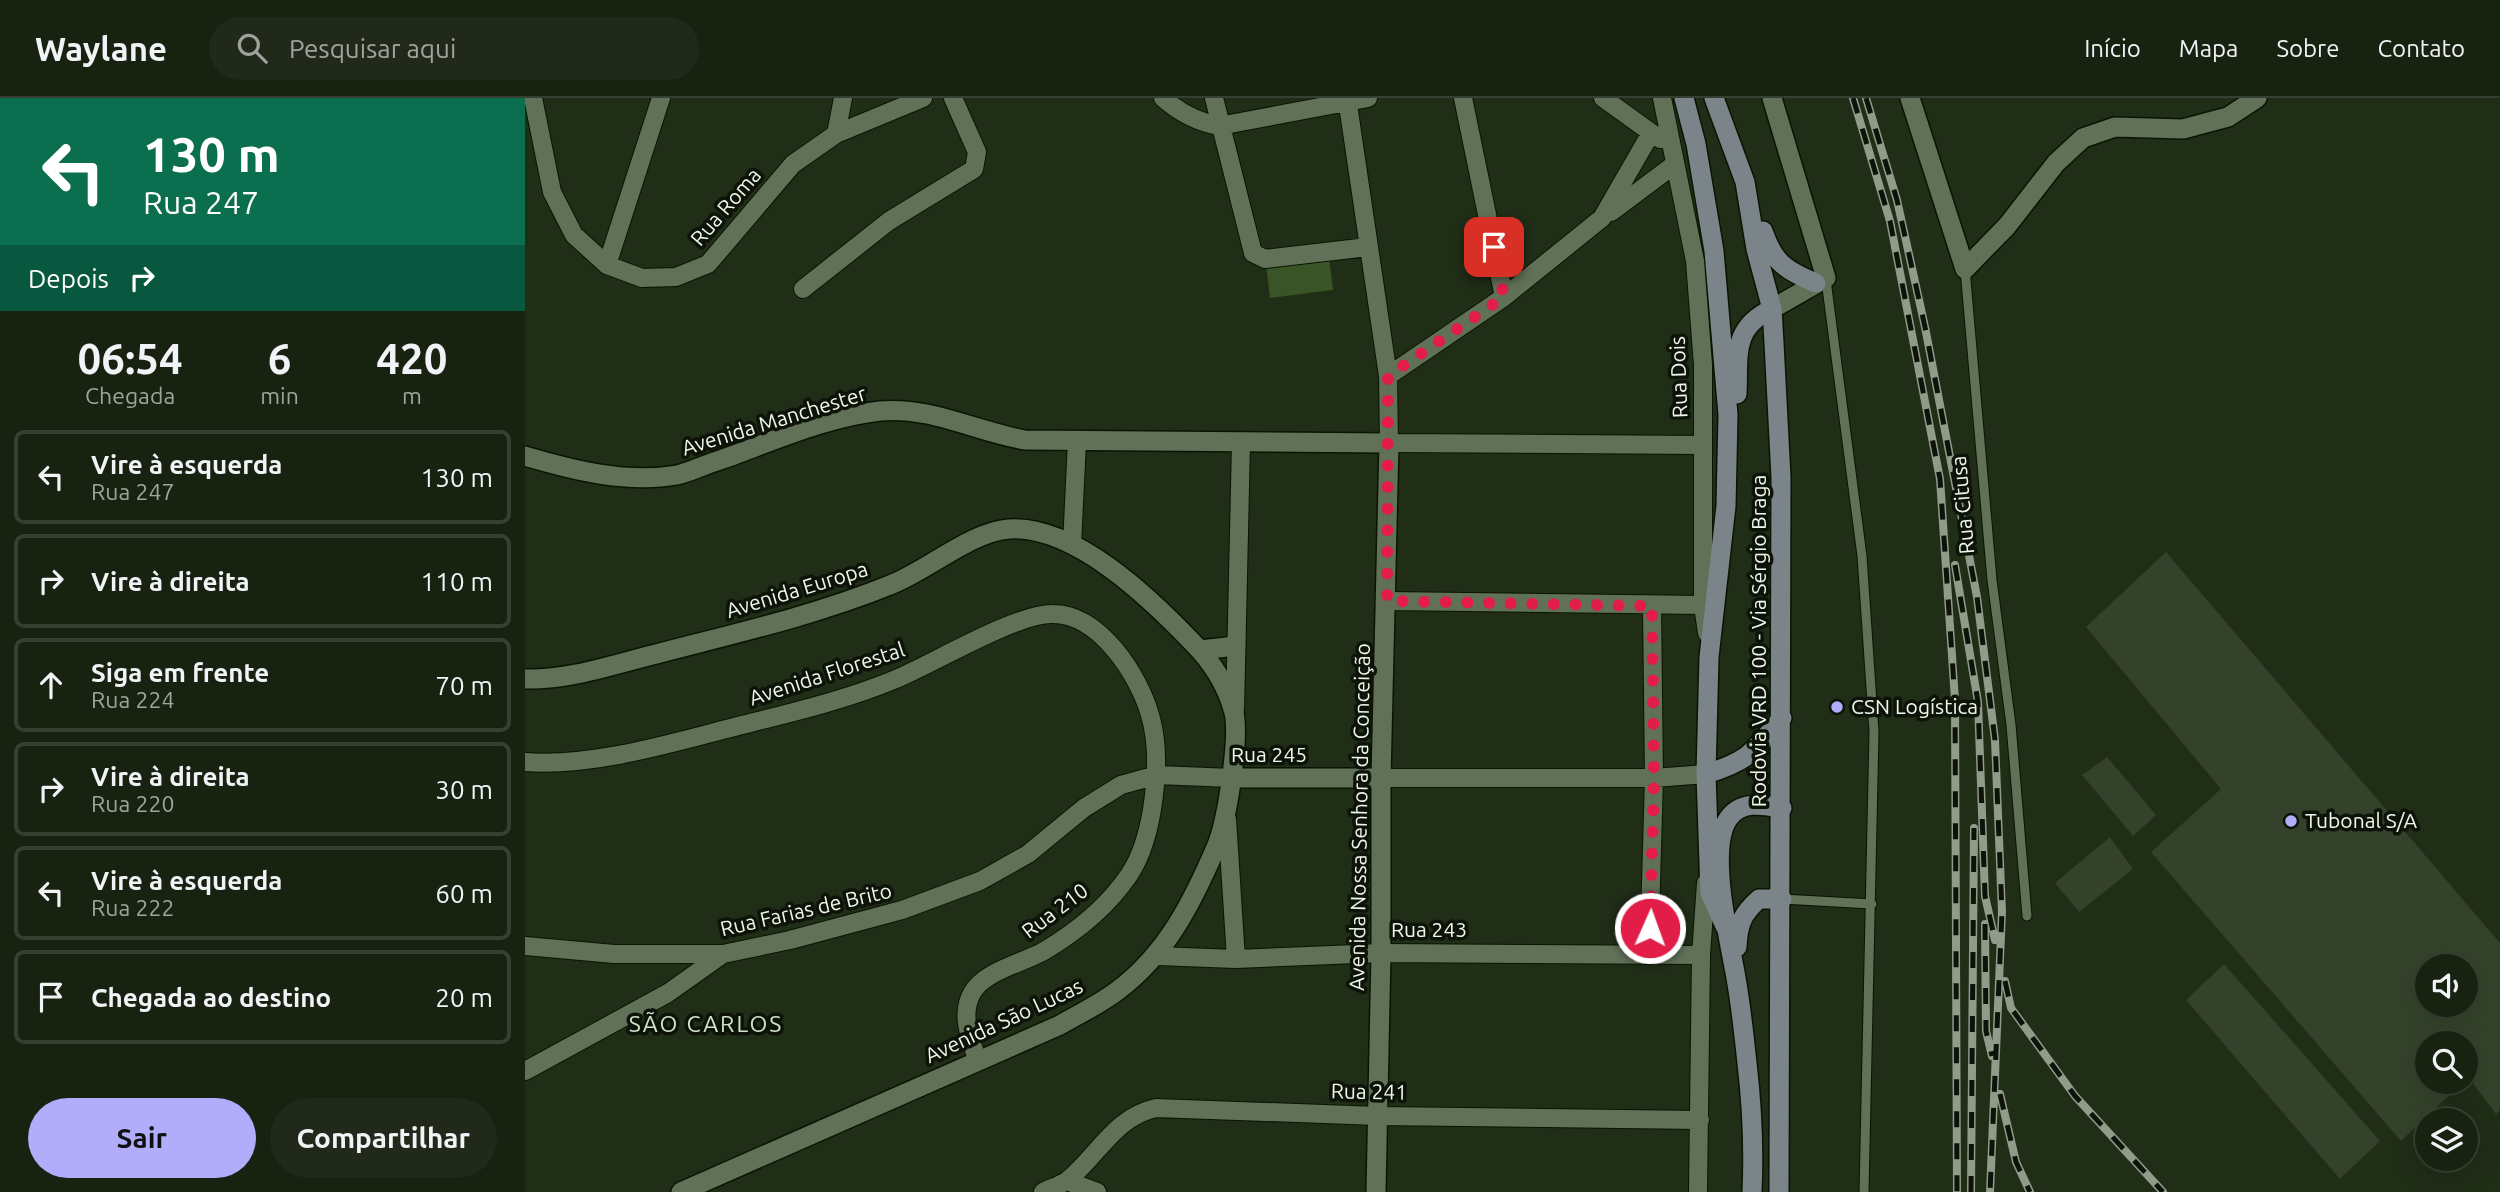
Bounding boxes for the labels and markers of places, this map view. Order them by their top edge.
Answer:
pin [1464,217,1524,277]
place label: CSN Logística [1851,694,1978,718]
marker: CSN Logística [1829,699,1845,715]
place label: Tubonal S/A [2305,808,2418,832]
marker: Tubonal S/A [2283,813,2299,829]

